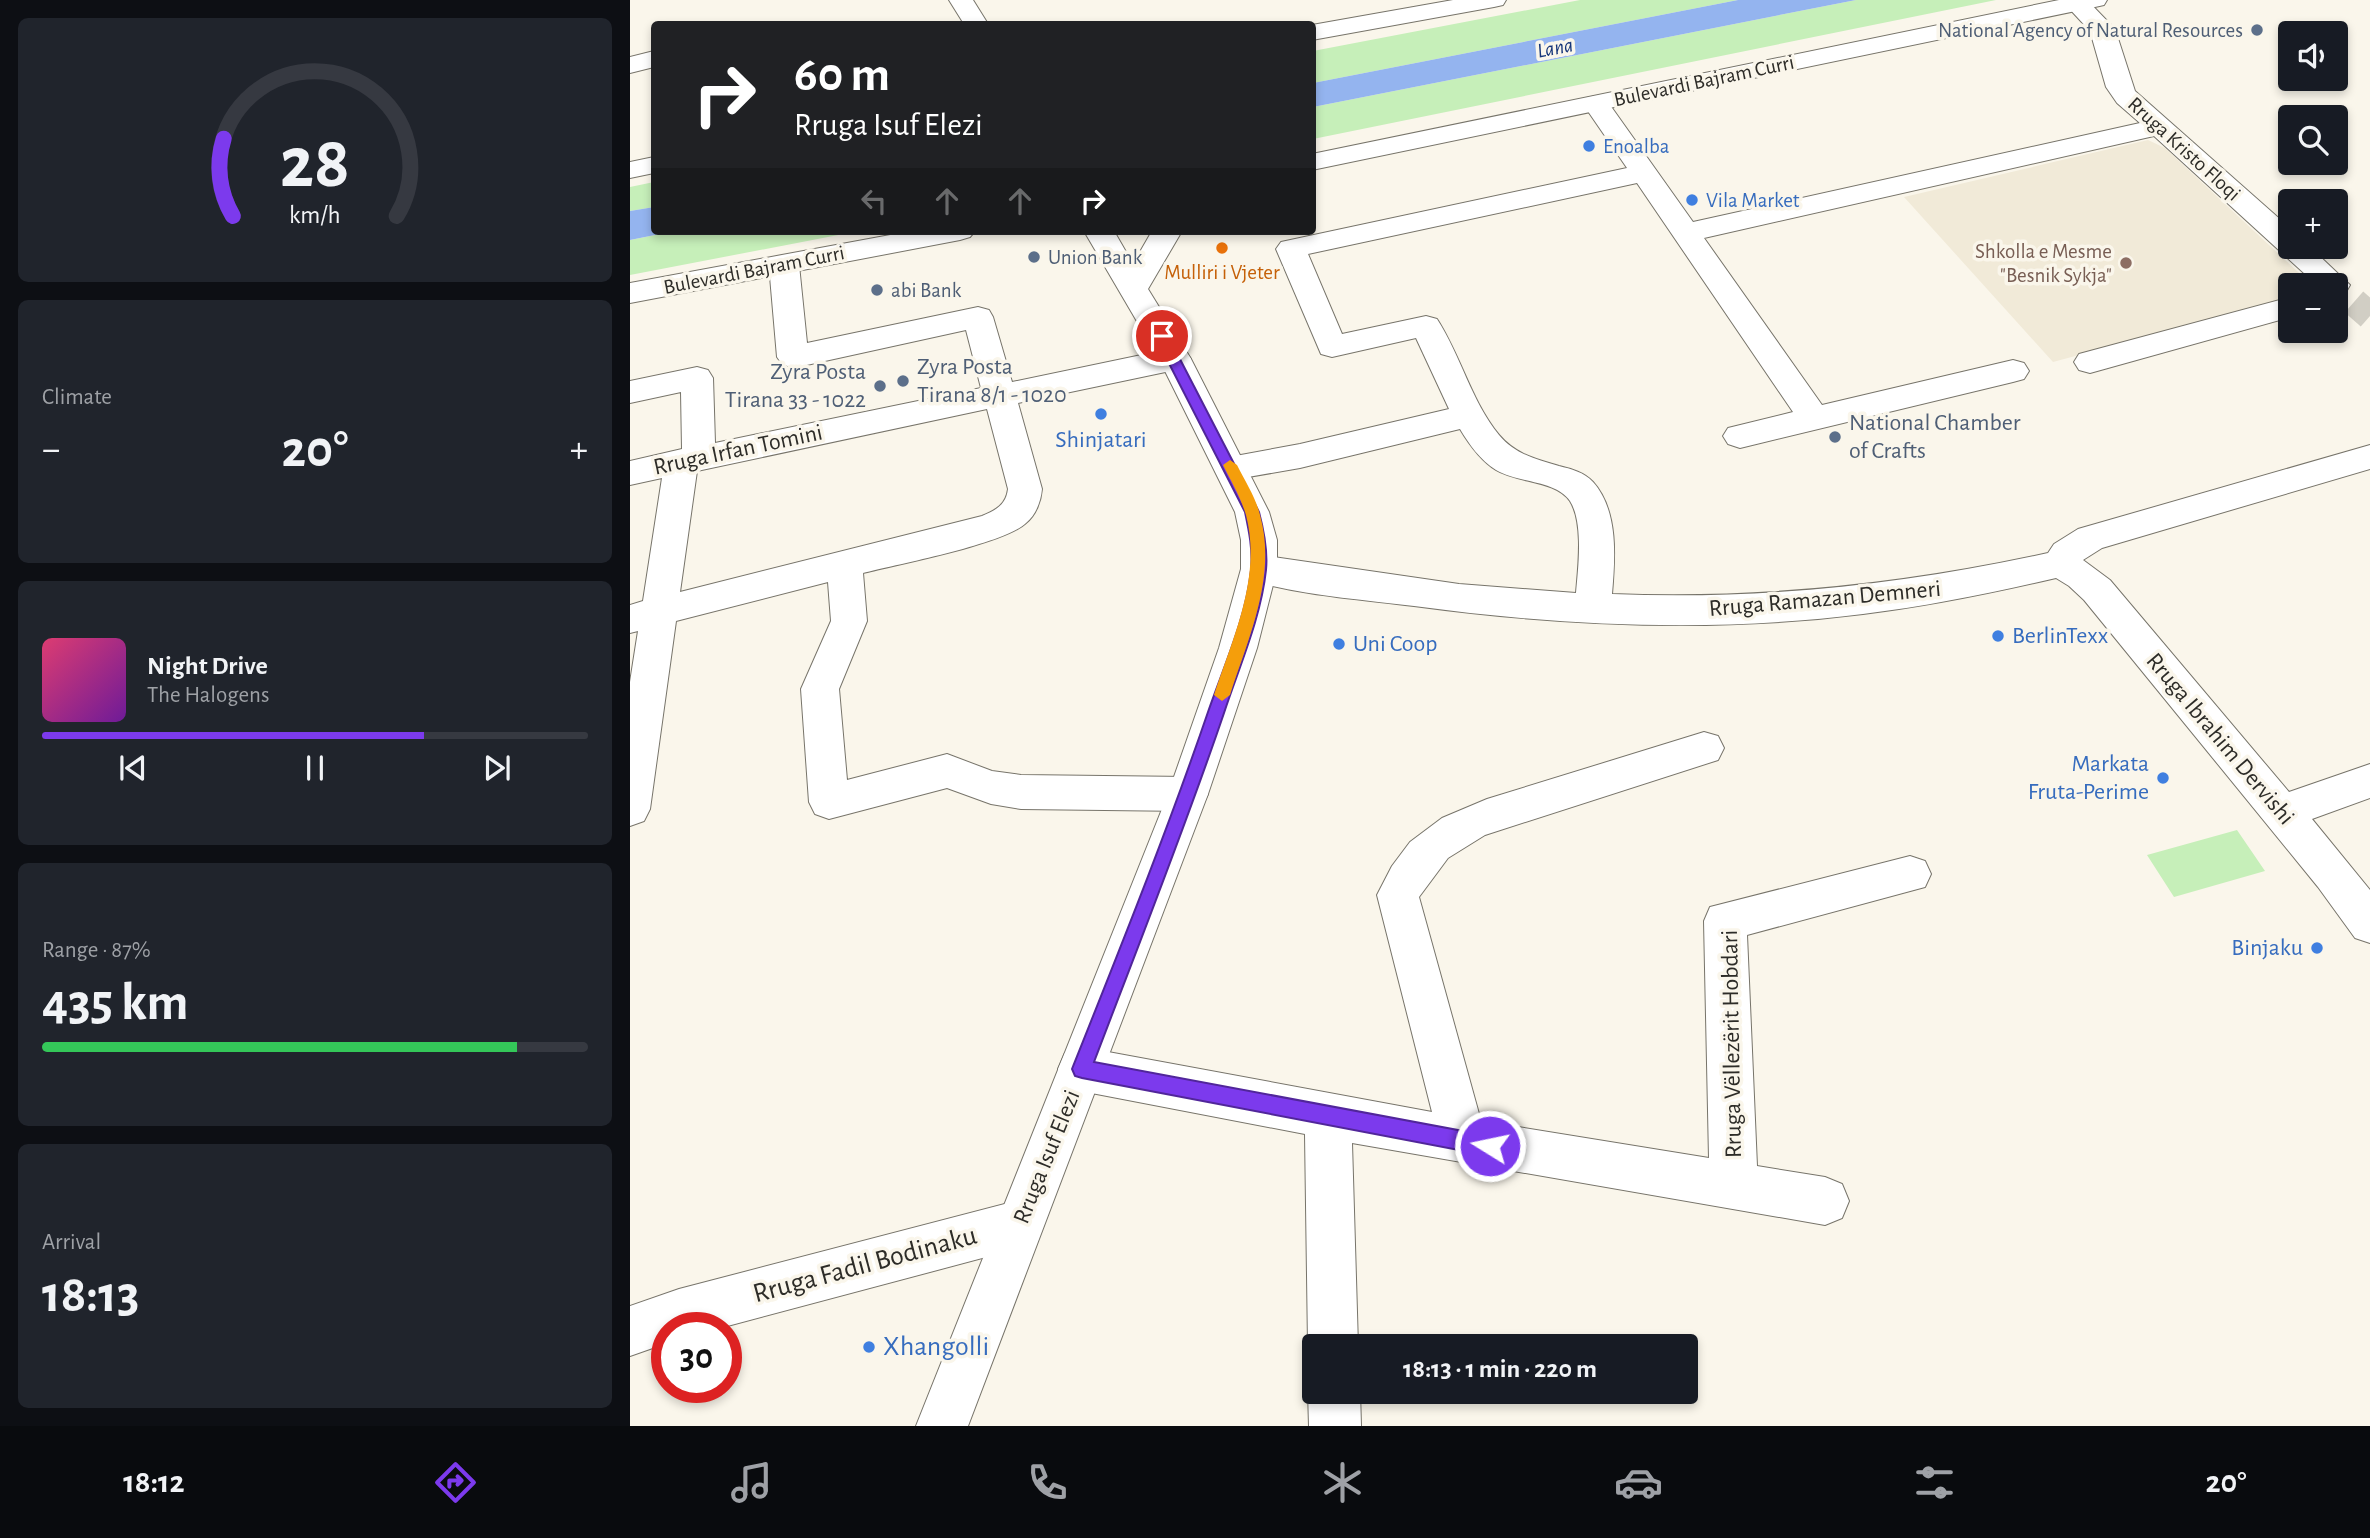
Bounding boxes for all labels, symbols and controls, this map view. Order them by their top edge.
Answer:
place label: National Agency of Natural Resources [1938,20,2243,41]
map controls [2278,21,2348,343]
button: sound [2278,21,2348,91]
marker: National Agency of Natural Resources [2249,22,2265,38]
water label: Lana [1535,34,1575,62]
icon: right [679,49,770,140]
text: 60 m [794,51,890,100]
street label: Bulevardi Bajram Curri [1612,52,1796,110]
street label: Rruga Kristo Floqi [2124,93,2244,205]
button: search [2278,105,2348,175]
text: Rruga Isuf Elezi [794,109,983,141]
text: 28 [280,128,350,201]
place label: Enoalba [1603,136,1670,157]
marker: Enoalba [1581,138,1597,154]
icon: left [855,182,893,220]
icon: ahead [928,182,966,220]
icon: ahead [1001,182,1039,220]
icon: right [1074,182,1112,220]
button: + [2278,189,2348,259]
place label: Vila Market [1706,190,1800,211]
marker: Vila Market [1684,192,1700,208]
text: km/h [289,203,341,228]
marker: Mulliri i Vjeter [1214,240,1230,256]
place label: Shkolla e Mesme "Besnik Sykja" [1975,241,2112,286]
street label: Bulevardi Bajram Curri [662,242,846,298]
place label: Union Bank [1048,247,1143,268]
marker: Union Bank [1026,249,1042,265]
marker: Shkolla e Mesme "Besnik Sykja" [2118,255,2134,271]
place label: Mulliri i Vjeter [1164,262,1280,283]
button: − [2278,273,2348,343]
place label: abi Bank [891,280,962,301]
marker: abi Bank [869,282,885,298]
pin [1132,306,1192,366]
icon: arrive [1143,317,1181,355]
place label: Zyra Posta Tirana 8/1 - 1020 [917,355,1067,407]
place label: Zyra Posta Tirana 33 - 1022 [725,360,866,412]
marker: Zyra Posta Tirana 8/1 - 1020 [895,373,911,389]
marker: Zyra Posta Tirana 33 - 1022 [872,378,888,394]
text: Climate [42,386,112,409]
marker: Shinjatari [1093,406,1109,422]
place label: National Chamber of Crafts [1849,411,2021,463]
street label: Rruga Irfan Tomini [651,420,825,480]
text: 20° [282,424,348,476]
place label: Shinjatari [1055,428,1147,452]
marker: National Chamber of Crafts [1827,429,1843,445]
text: − [42,431,60,469]
text: + [570,431,588,469]
street label: Rruga Ramazan Demneri [1708,577,1942,621]
place label: BerlinTexx [2012,624,2109,648]
marker: BerlinTexx [1990,628,2006,644]
place label: Uni Coop [1353,632,1437,656]
marker: Uni Coop [1331,636,1347,652]
street label: Rruga Ibrahim Dervishi [2142,649,2298,829]
text: Night Drive [147,653,268,679]
text: The Halogens [147,684,269,707]
icon: previous [114,749,152,787]
icon: pause [296,749,334,787]
icon: next [478,749,516,787]
place label: Markata Fruta-Perime [2028,752,2149,804]
marker: Markata Fruta-Perime [2155,770,2171,786]
street label: Rruga Vëllezërit Hobdari [1718,930,1746,1158]
place label: Binjaku [2231,936,2303,960]
text: Range · 87% [42,939,151,962]
marker: Binjaku [2309,940,2325,956]
text: 435 km [42,977,189,1029]
street label: Rruga Isuf Elezi [1009,1087,1085,1227]
position arrow [1453,1109,1527,1183]
street label: Rruga Fadil Bodinaku [750,1222,980,1308]
text: Arrival [42,1231,101,1254]
text: 18:13 [42,1269,139,1321]
speed limit sign: 30 [651,1312,742,1403]
place label: Xhangolli [883,1333,989,1361]
marker: Xhangolli [861,1339,877,1355]
text: 18:13 · 1 min · 220 m [1403,1356,1597,1382]
icon: directions [431,1458,480,1507]
icon: music [727,1458,776,1507]
icon: phone [1023,1458,1072,1507]
icon: climate [1318,1458,1367,1507]
icon: car [1614,1458,1663,1507]
icon: filters [1910,1458,1959,1507]
text: 18:12 [123,1466,185,1498]
text: 20° [2205,1466,2247,1498]

